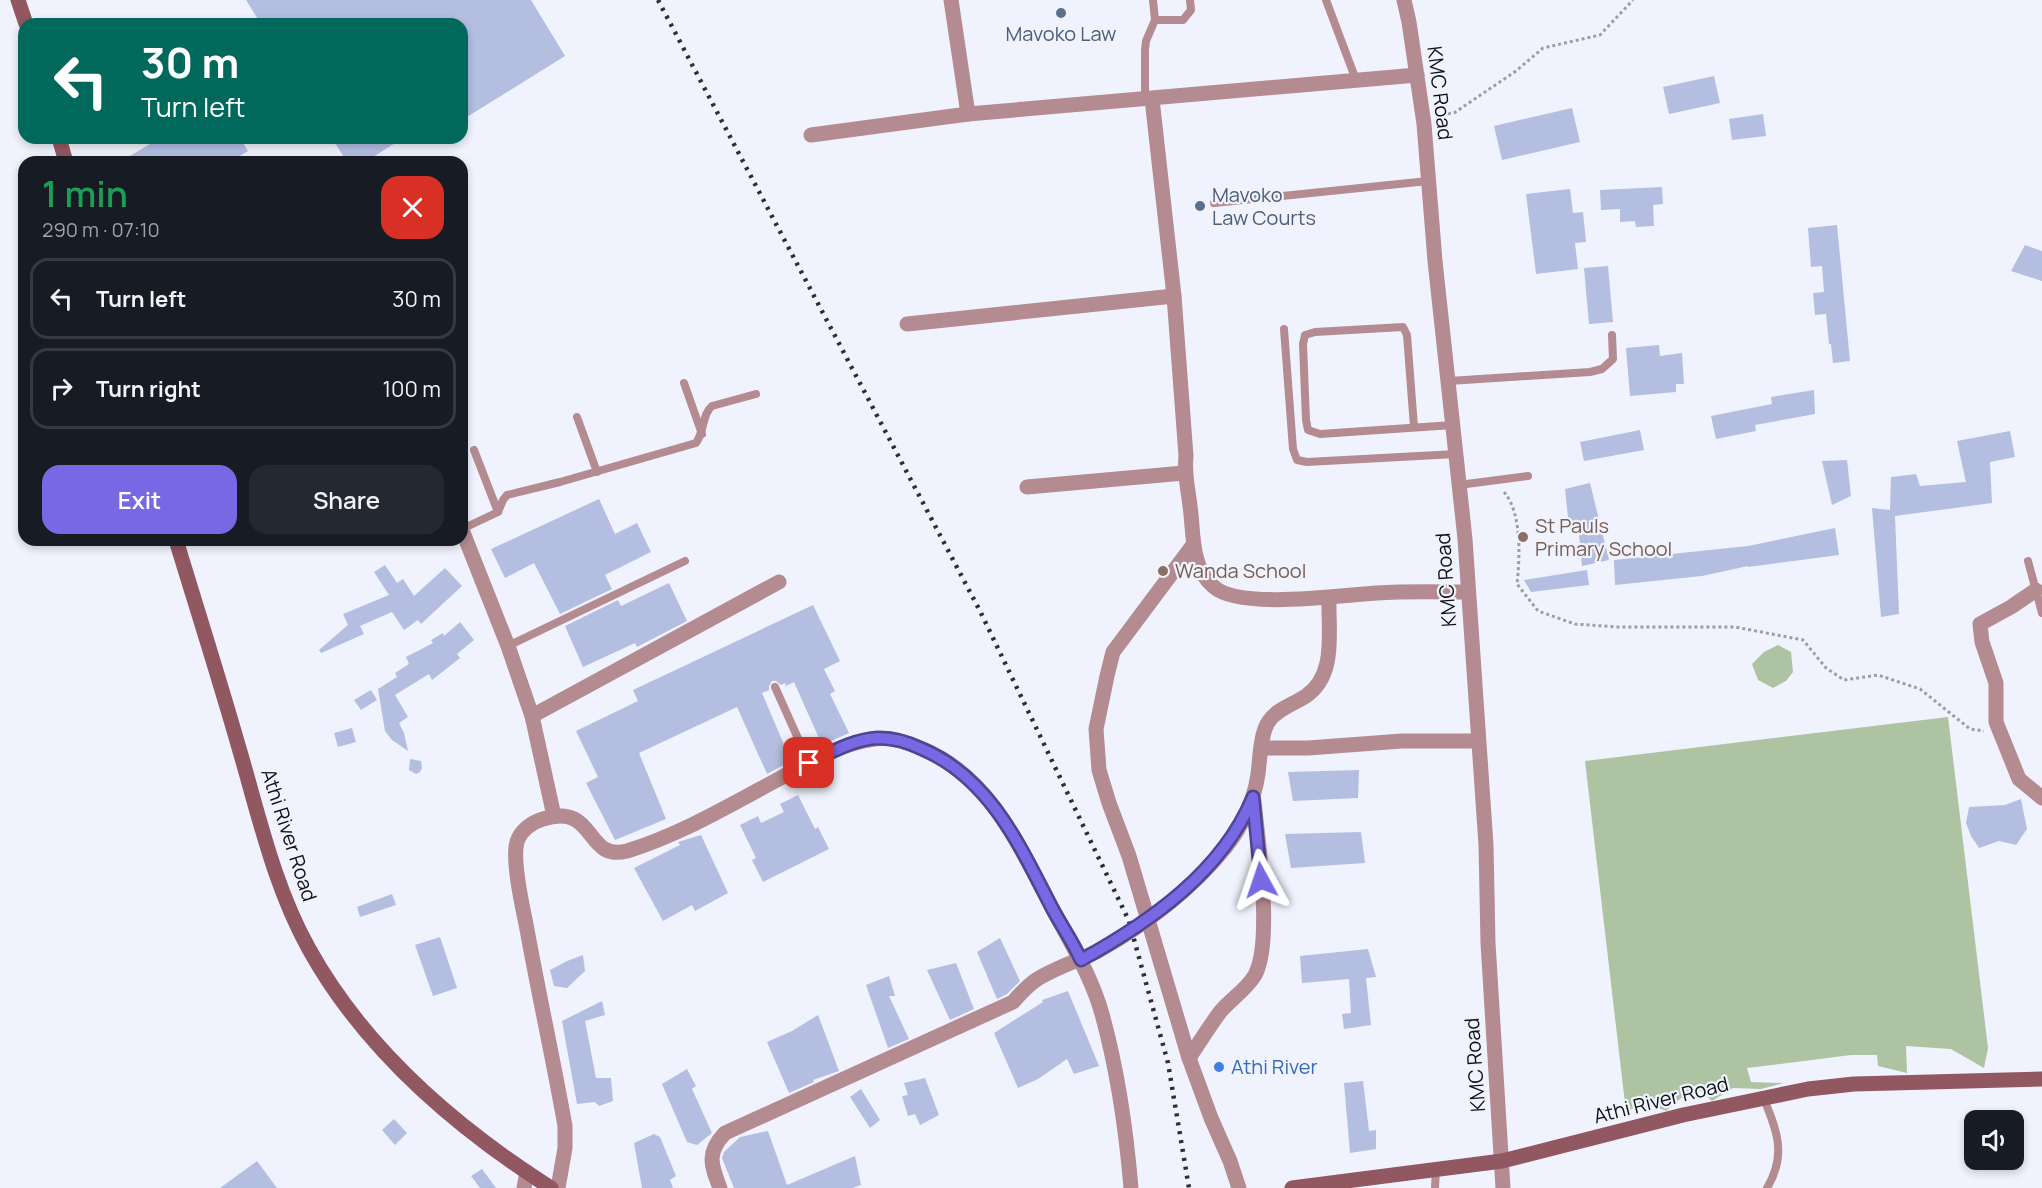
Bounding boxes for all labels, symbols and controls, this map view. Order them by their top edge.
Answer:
marker: Mavoko Law [1054,6,1068,20]
place label: Mavoko Law [1006,20,1116,47]
text: 30 m [141,33,239,91]
icon: left [42,42,120,120]
street label: KMC Road [1421,44,1460,141]
text: Turn left [141,88,245,125]
text: 1 min [42,169,128,218]
button: close [381,176,444,239]
place label: Mavoko Law Courts [1212,181,1316,231]
marker: Mavoko Law Courts [1193,199,1207,213]
text: 290 m · 07:10 [42,216,160,243]
icon: left [45,282,78,315]
text: Turn left [96,284,186,314]
text: 30 m [392,284,441,314]
icon: right [45,372,78,405]
text: Turn right [96,374,201,404]
text: 100 m [383,374,441,404]
button: Exit [42,465,237,534]
button: Share [249,465,444,534]
place label: St Pauls Primary School [1535,512,1672,562]
marker: St Pauls Primary School [1516,530,1530,544]
street label: KMC Road [1429,532,1462,628]
place label: Wanda School [1175,557,1306,584]
marker: Wanda School [1156,564,1170,578]
pin [783,737,834,788]
icon: arrive [792,746,825,779]
street label: Athi River Road [255,765,324,905]
position arrow [1229,848,1293,912]
street label: KMC Road [1458,1017,1491,1113]
place label: Athi River [1231,1053,1318,1080]
marker: Athi River [1212,1060,1226,1074]
street label: Athi River Road [1591,1070,1731,1129]
map controls [1964,1110,2024,1170]
button: sound [1964,1110,2024,1170]

